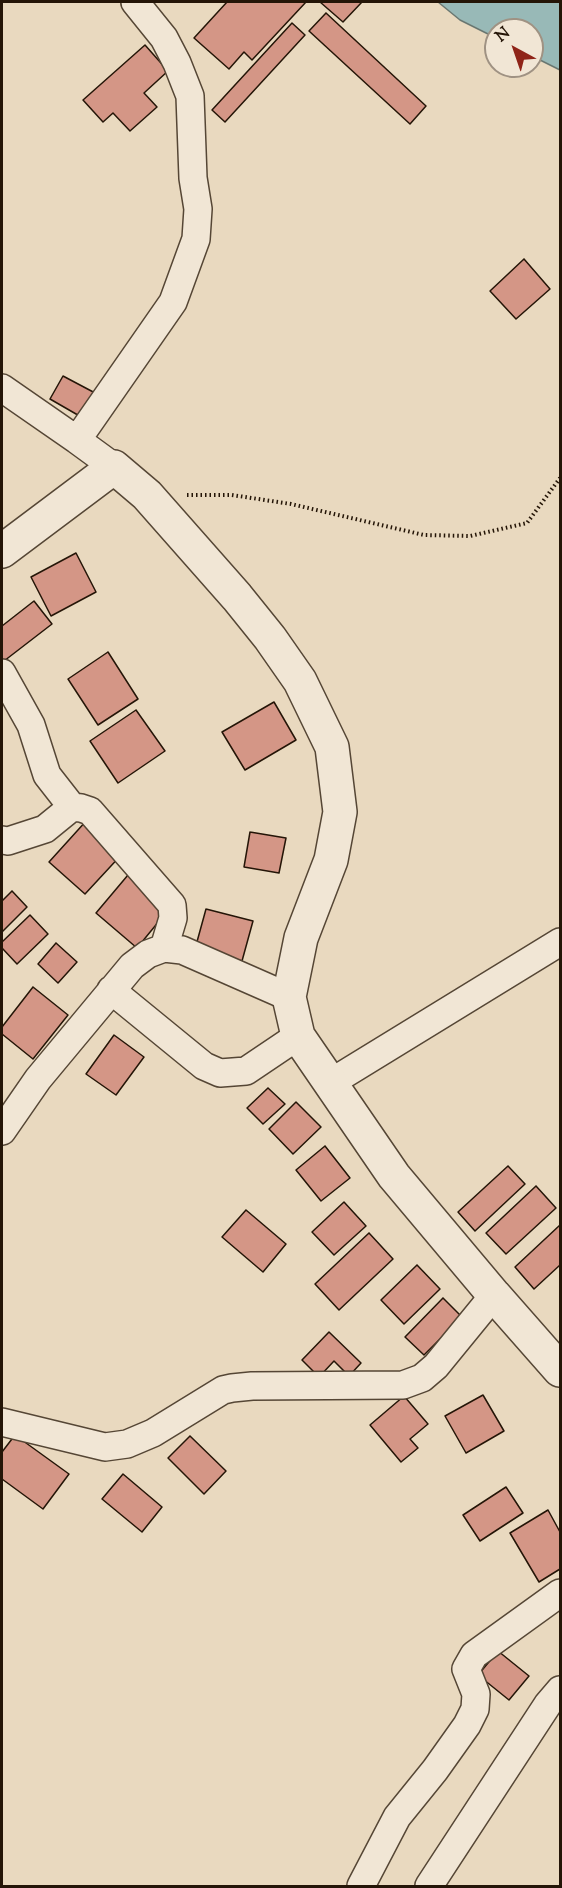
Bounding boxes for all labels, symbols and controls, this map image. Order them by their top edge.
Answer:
north arrow [484,18,544,78]
text: N [491,22,516,48]

